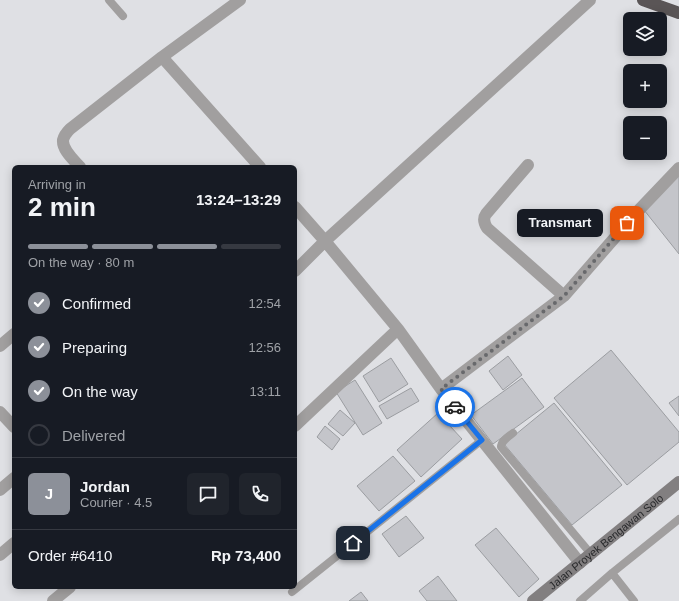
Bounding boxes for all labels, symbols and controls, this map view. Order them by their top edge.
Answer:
map controls [623,12,667,160]
button: layers [623,12,667,56]
button: + [623,64,667,108]
button: − [623,116,667,160]
text: Arriving in [28,177,86,192]
text: 13:24–13:29 [196,191,281,208]
text: 2 min [28,192,96,222]
pin [610,206,644,240]
callout: Transmart [517,209,603,237]
icon: bag [616,212,638,234]
text: Transmart [529,215,591,230]
text: On the way · 80 m [28,255,134,270]
icon: check [28,292,50,314]
text: Confirmed [62,295,131,312]
text: 12:54 [248,296,281,311]
icon: check [28,336,50,358]
text: Preparing [62,339,127,356]
text: 12:56 [248,340,281,355]
icon: check [28,380,50,402]
text: On the way [62,383,138,400]
text: 13:11 [249,384,281,399]
courier [435,387,475,427]
icon: car [444,396,466,418]
text: Delivered [62,427,125,444]
button: chat [187,473,229,515]
button: phone [239,473,281,515]
text: Jordan [80,478,130,495]
text: J [45,485,53,502]
street label: Jalan Proyek Bengawan Solo [546,492,665,592]
text: Courier · 4.5 [80,495,152,510]
pin [336,526,370,560]
icon: home [342,532,364,554]
text: Order #6410 [28,547,112,564]
text: Rp 73,400 [211,547,281,564]

